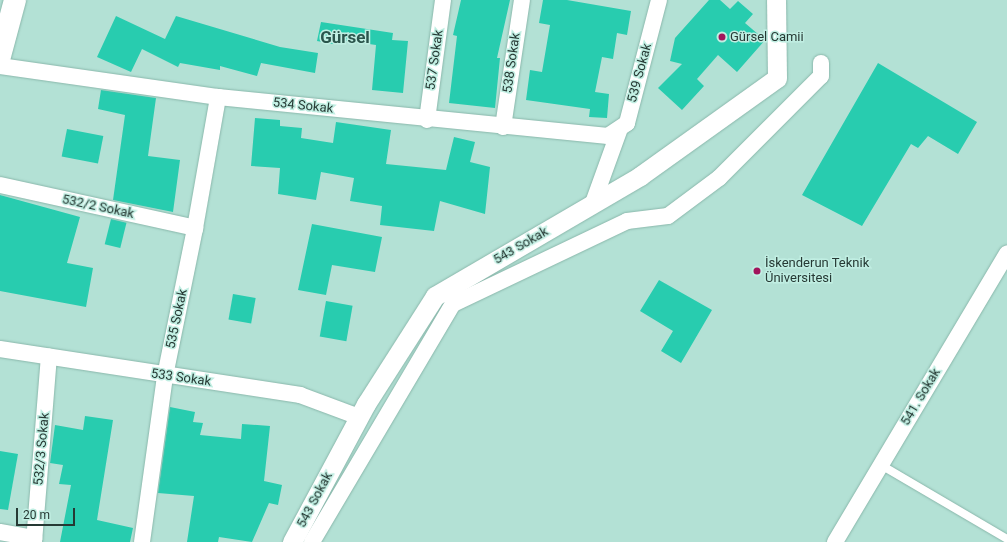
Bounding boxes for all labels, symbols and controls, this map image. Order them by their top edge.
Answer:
district label: Gürsel [320,28,370,48]
street label: 537 Sokak [423,29,447,91]
place label: Gürsel Camii [730,29,804,45]
street label: 538 Sokak [500,32,524,94]
marker: Gürsel Camii [717,32,727,42]
street label: 539 Sokak [625,42,655,104]
street label: 534 Sokak [272,95,334,117]
street label: 532/2 Sokak [61,192,135,222]
street label: 543 Sokak [491,224,551,268]
place label: İskenderun Teknik Üniversitesi [765,256,870,287]
marker: İskenderun Teknik Üniversitesi [752,266,762,276]
street label: 535 Sokak [163,288,191,350]
street label: 533 Sokak [150,366,212,390]
street label: 541. Sokak [898,366,944,428]
street label: 532/3 Sokak [31,412,53,486]
street label: 543 Sokak [294,470,336,530]
scale bar [18,500,77,526]
text: 20 m [23,508,50,522]

